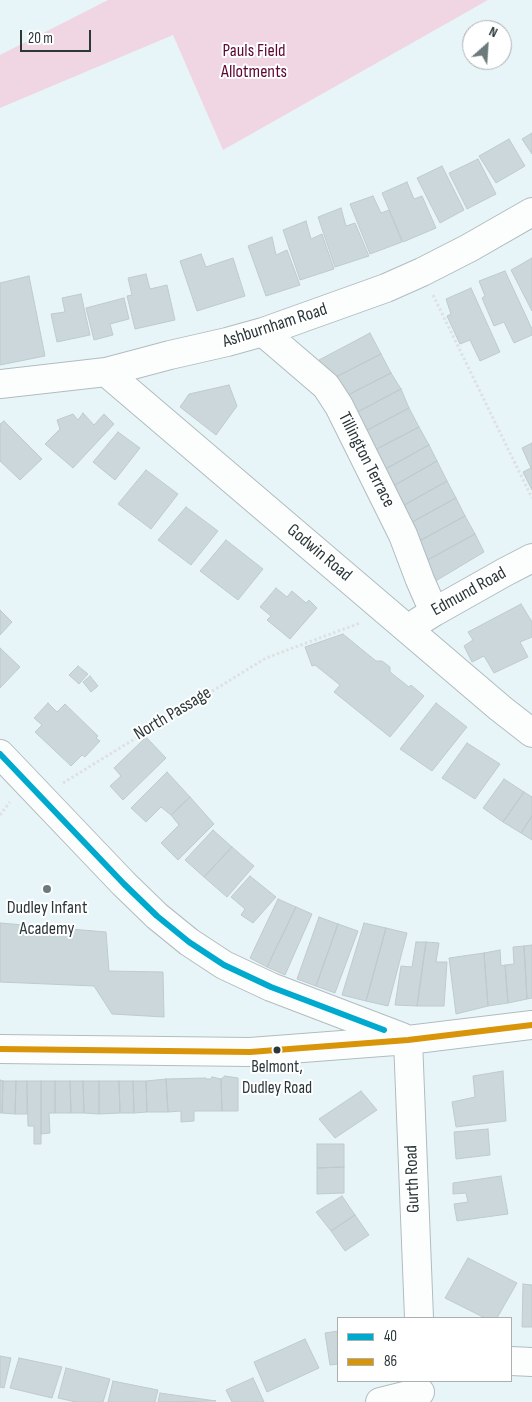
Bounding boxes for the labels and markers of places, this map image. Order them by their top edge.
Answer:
marker: Dudley Infant Academy [41,883,53,895]
place label: Dudley Infant Academy [7,897,87,940]
marker: Belmont, Dudley Road [272,1045,282,1055]
place label: Belmont, Dudley Road [242,1058,312,1098]

